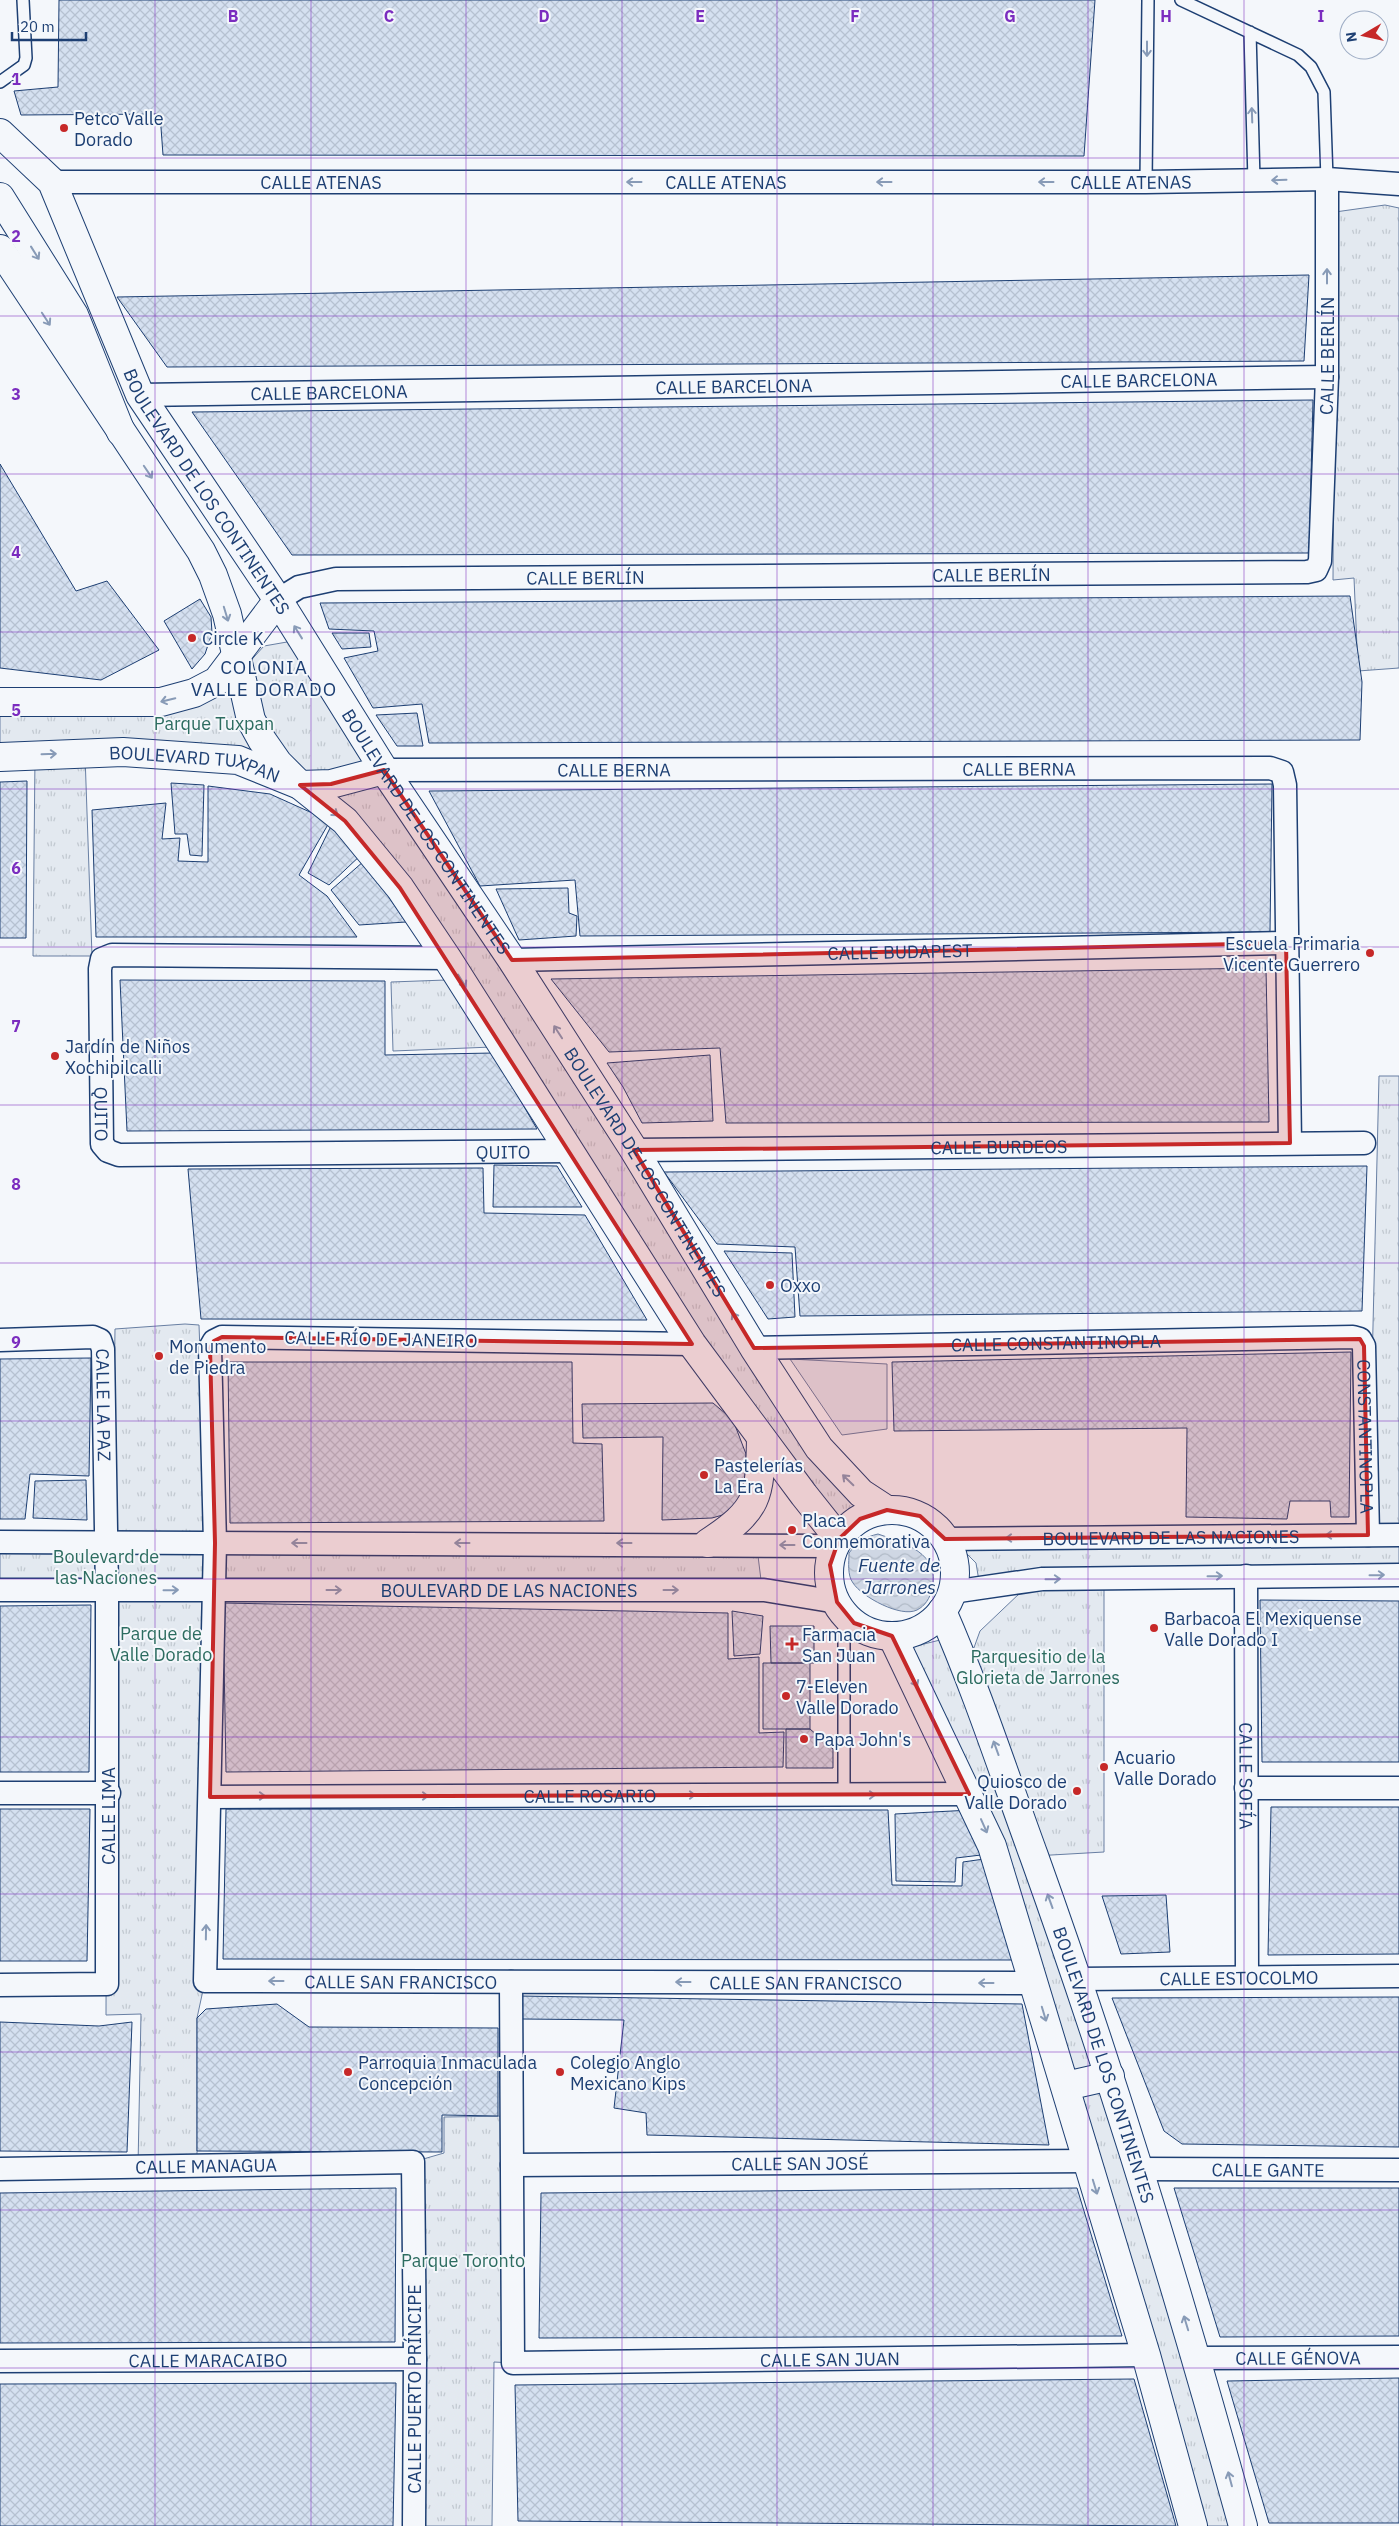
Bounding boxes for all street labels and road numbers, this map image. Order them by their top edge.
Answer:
street label: CALLE ATENAS [1070,170,1192,194]
street label: CALLE ATENAS [260,171,382,194]
street label: CALLE ATENAS [665,171,787,194]
street label: CALLE BERLÍN [1314,297,1339,415]
street label: BOULEVARD DE LOS CONTINENTES [119,365,296,619]
street label: CALLE BARCELONA [1060,367,1218,393]
street label: CALLE BARCELONA [655,373,813,399]
street label: CALLE BARCELONA [250,379,408,405]
street label: CALLE BERLÍN [932,562,1051,586]
street label: CALLE BERLÍN [526,565,645,589]
street label: BOULEVARD DE LOS CONTINENTES [337,704,516,958]
street label: BOULEVARD TUXPAN [109,740,284,787]
street label: CALLE BERNA [962,757,1076,780]
street label: CALLE BERNA [557,758,671,781]
street label: CALLE BUDAPEST [827,938,973,965]
street label: BOULEVARD DE LOS CONTINENTES [559,1043,732,1301]
street label: QUITO [90,1087,113,1142]
street label: CALLE BURDEOS [930,1134,1068,1159]
street label: QUITO [476,1140,531,1163]
street label: CALLE RÍO DE JANEIRO [284,1326,478,1352]
street label: CALLE CONSTANTINOPLA [951,1329,1162,1356]
street label: CALLE LA PAZ [91,1348,116,1461]
street label: CONSTANTINOPLA [1353,1359,1379,1515]
street label: BOULEVARD DE LAS NACIONES [1042,1524,1300,1550]
street label: BOULEVARD DE LAS NACIONES [380,1579,638,1602]
street label: CALLE SOFÍA [1235,1722,1258,1830]
street label: CALLE LIMA [97,1767,120,1865]
street label: CALLE ROSARIO [523,1784,657,1807]
street label: BOULEVARD DE LOS CONTINENTES [1048,1923,1160,2206]
street label: CALLE ESTOCOLMO [1159,1965,1319,1990]
street label: CALLE SAN FRANCISCO [304,1970,497,1993]
street label: CALLE SAN FRANCISCO [709,1971,902,1994]
street label: CALLE SAN JOSÉ [731,2151,869,2175]
street label: CALLE MANAGUA [135,2153,277,2178]
street label: CALLE GANTE [1211,2158,1325,2181]
street label: CALLE PUERTO PRÍNCIPE [403,2284,426,2494]
street label: CALLE GÉNOVA [1235,2346,1361,2369]
street label: CALLE SAN JUAN [760,2347,900,2371]
street label: CALLE MARACAIBO [128,2348,288,2372]

